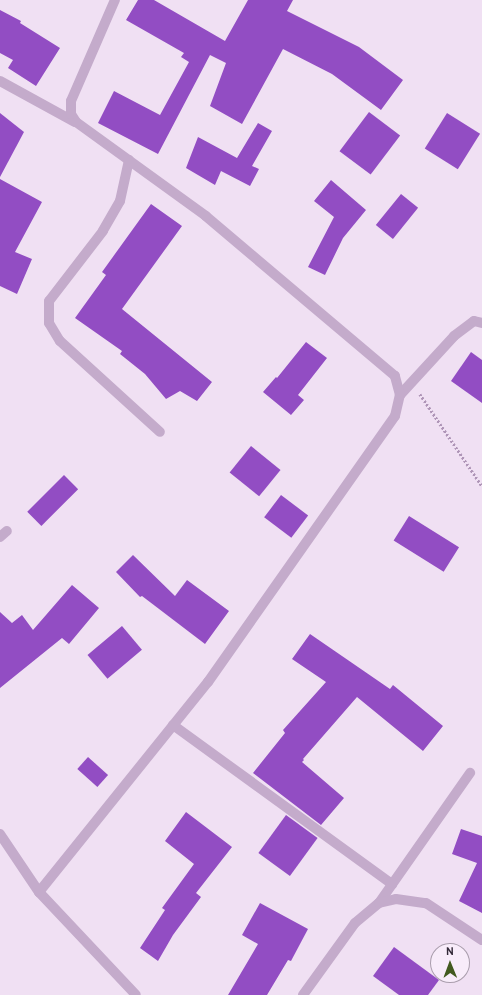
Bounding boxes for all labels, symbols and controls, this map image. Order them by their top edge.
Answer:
north arrow [430,943,470,983]
text: N [446,945,454,959]

